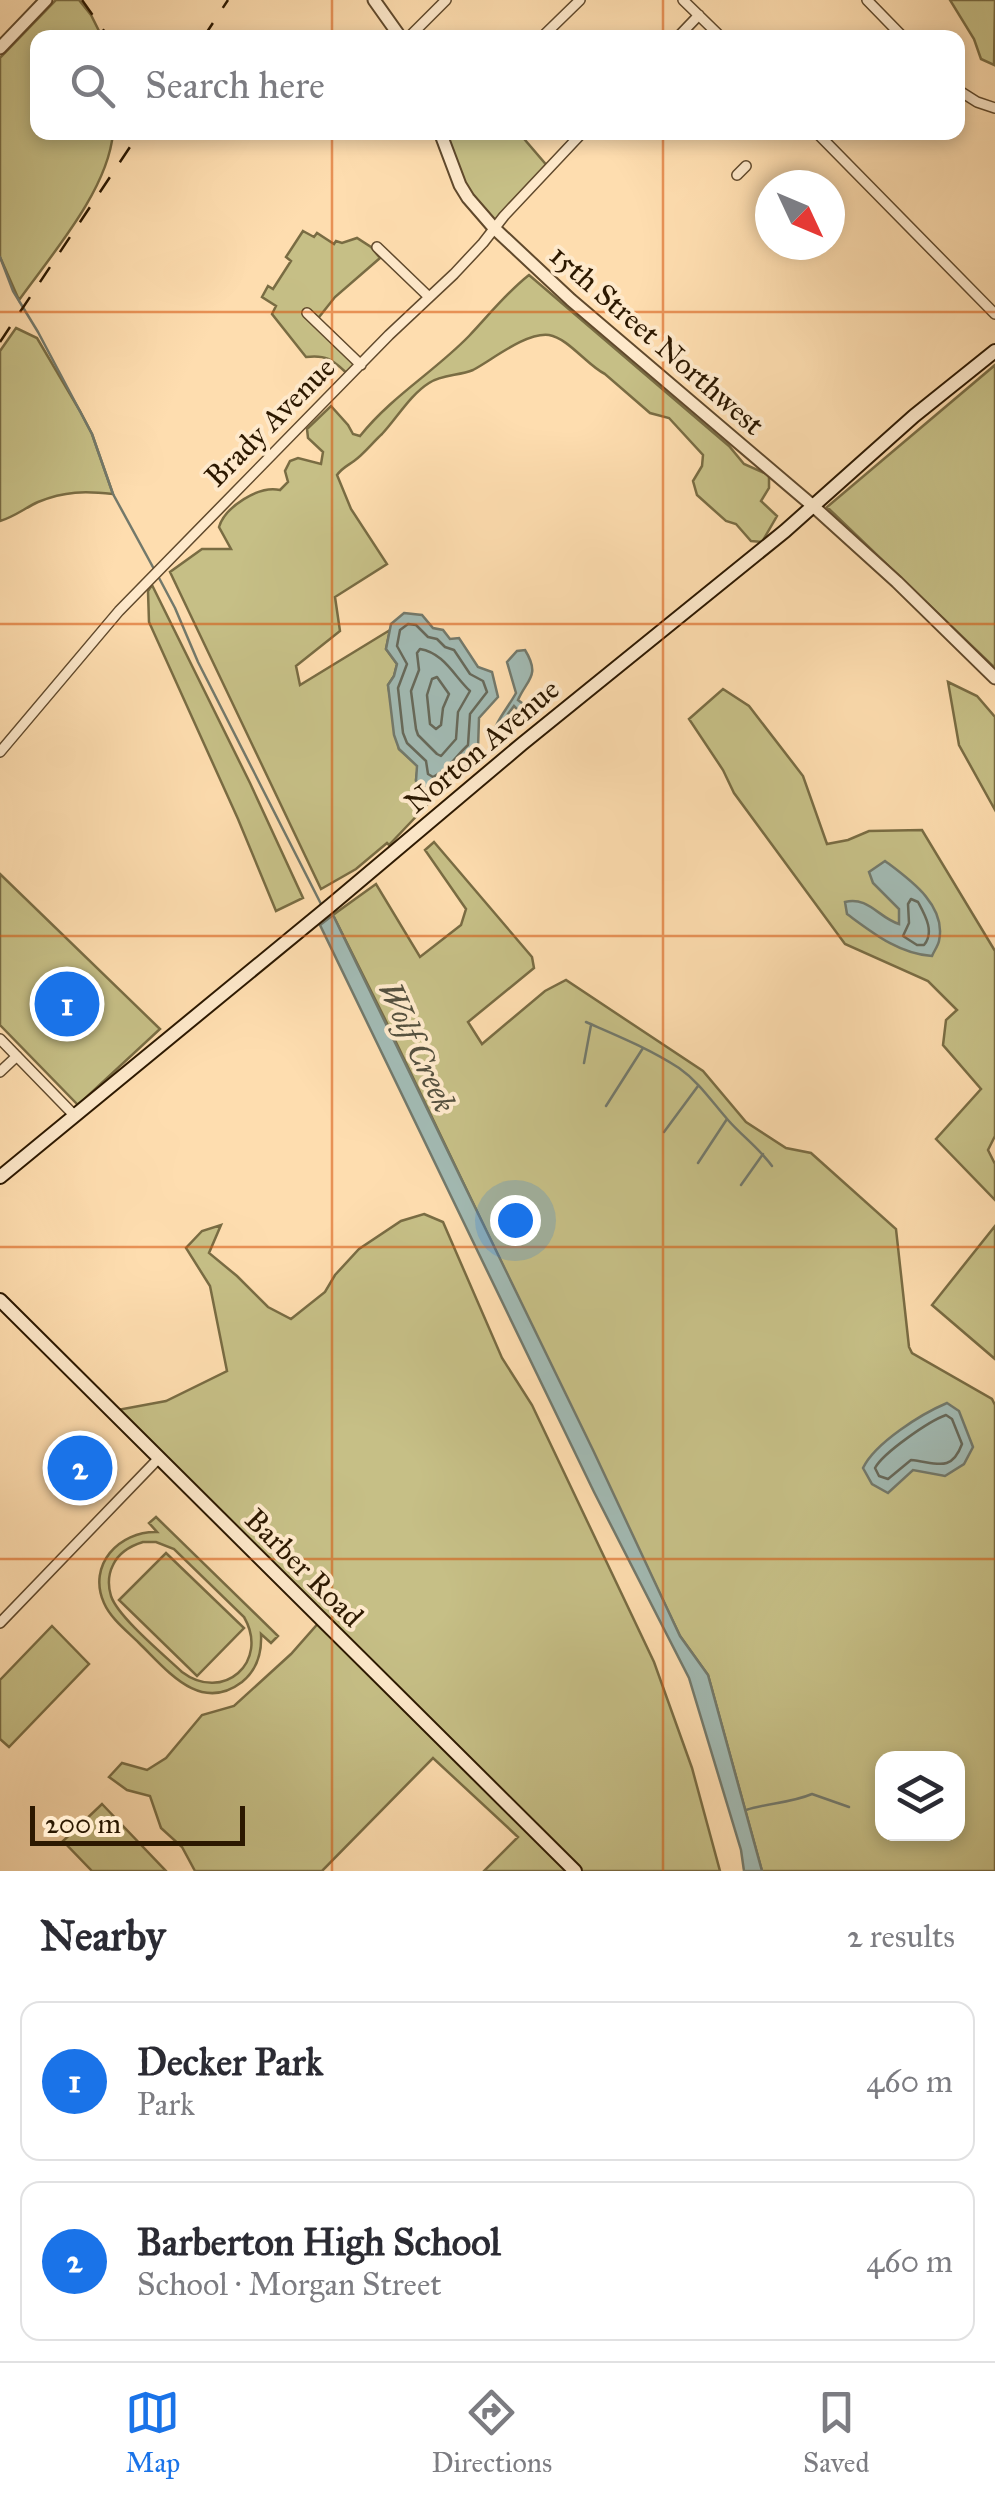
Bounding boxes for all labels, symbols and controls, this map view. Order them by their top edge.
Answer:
search box [30,30,965,140]
icon: search [65,58,120,113]
text: Search here [145,62,325,108]
north arrow [755,170,845,260]
street label: 15th Street Northwest [542,237,772,443]
street label: Brady Avenue [197,349,343,495]
street label: Norton Avenue [398,671,566,821]
pin: 1 [34,966,100,1042]
water label: Wolf Creek [370,975,464,1119]
your location [490,1195,541,1246]
pin: 2 [48,1430,112,1506]
street label: Barber Road [237,1501,371,1635]
map controls [875,1751,965,1841]
button: layers [875,1751,965,1841]
scale bar [30,1801,245,1846]
text: 200 m [45,1806,121,1841]
text: Nearby [40,1910,165,1962]
text: 2 results [847,1917,955,1956]
text: Decker Park [137,2039,323,2085]
text: 1 [68,2062,81,2101]
text: 460 m [866,2062,953,2101]
text: Park [137,2085,195,2124]
text: Barberton High School [137,2219,501,2265]
text: 2 [67,2242,82,2281]
text: 460 m [866,2242,953,2281]
text: School · Morgan Street [137,2265,442,2304]
tab: Map [125,2385,180,2480]
tab: Directions [431,2385,552,2480]
tab: Saved [803,2385,870,2480]

